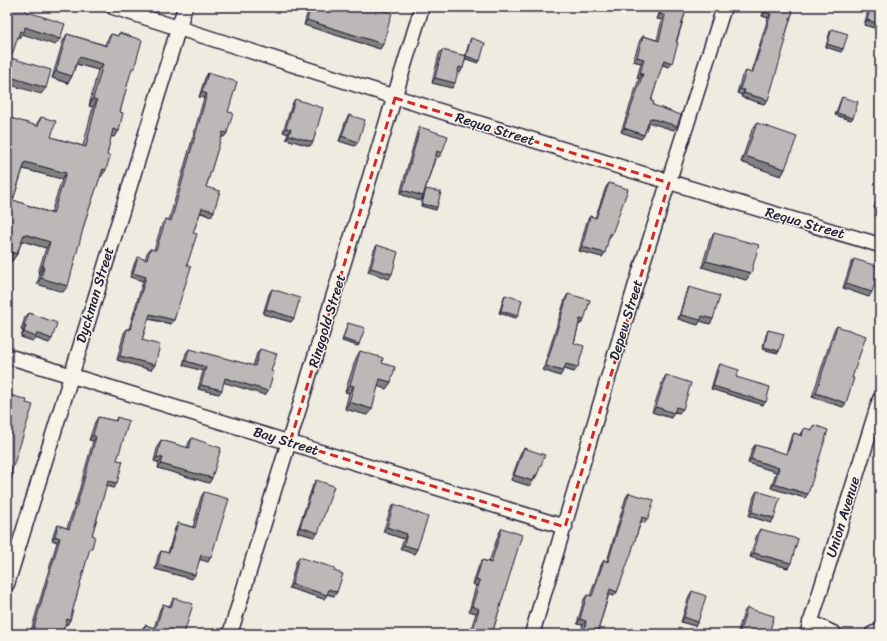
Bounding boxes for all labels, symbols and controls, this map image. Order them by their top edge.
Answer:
street label: Requa Street [452,105,538,153]
street label: Requa Street [762,200,848,246]
street label: Dyckman Street [69,244,121,346]
street label: Ringgold Street [301,271,353,371]
street label: Depew Street [602,276,650,364]
street label: Bay Street [250,419,322,463]
street label: Union Avenue [819,473,867,561]

